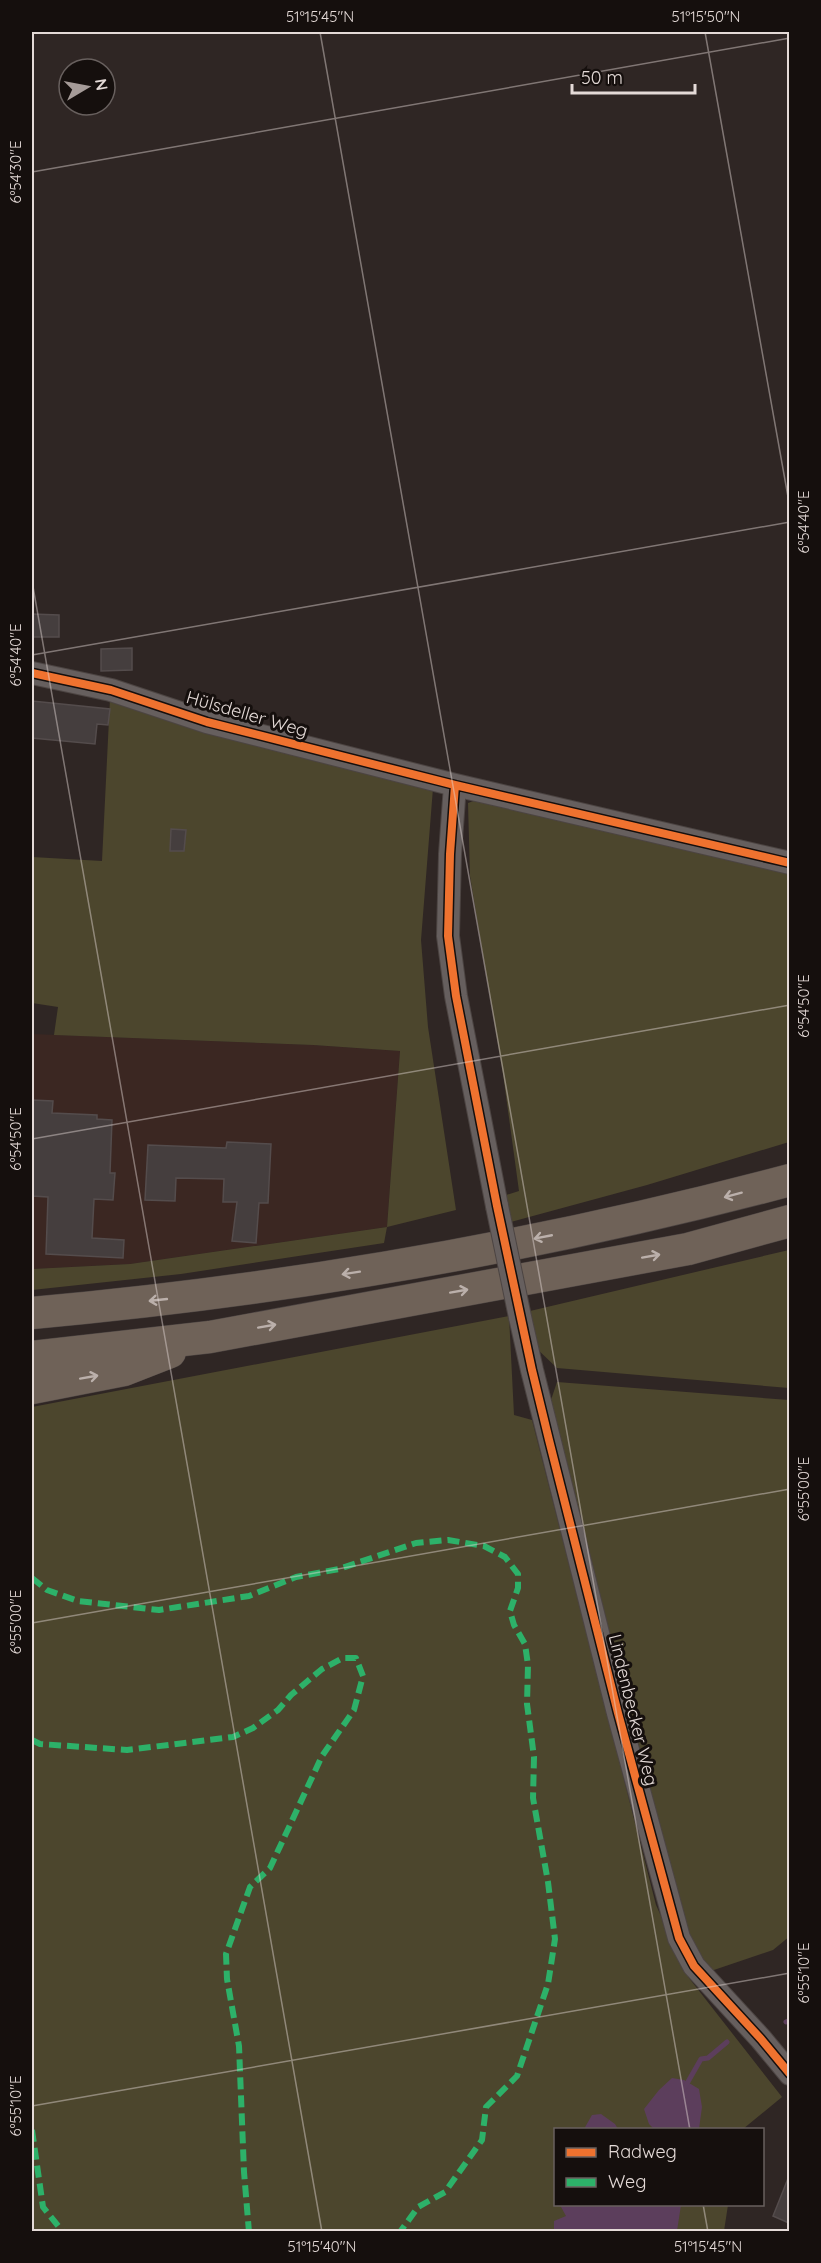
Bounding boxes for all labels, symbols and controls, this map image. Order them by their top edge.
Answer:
text: 51°15'45"N [286,7,354,26]
text: 51°15'50"N [671,7,741,26]
north arrow [57,57,117,117]
scale bar [572,57,695,95]
text: 50 m [581,66,623,89]
text: N [91,77,113,92]
text: 6°54'30"E [6,140,25,204]
text: 6°54'40"E [794,490,813,554]
text: 6°54'40"E [6,623,25,687]
street label: Hülsdeller Weg [184,685,311,742]
text: 6°54'50"E [794,974,813,1038]
text: 6°54'50"E [6,1107,25,1171]
one-way arrow [724,1190,743,1201]
one-way arrow [533,1232,553,1243]
one-way arrow [640,1250,660,1261]
one-way arrow [342,1268,362,1279]
one-way arrow [449,1285,468,1296]
one-way arrow [149,1295,168,1306]
one-way arrow [257,1320,277,1331]
one-way arrow [79,1371,98,1382]
text: 6°55'00"E [794,1457,813,1521]
text: 6°55'00"E [6,1590,25,1654]
street label: Lindenbecker Weg [604,1632,663,1788]
text: 6°55'10"E [794,1942,813,2004]
text: 6°55'10"E [6,2075,25,2137]
legend [554,2128,764,2206]
text: Radweg [608,2140,677,2163]
text: Weg [608,2170,646,2193]
text: 51°15'40"N [288,2237,356,2256]
text: 51°15'45"N [674,2237,742,2256]

